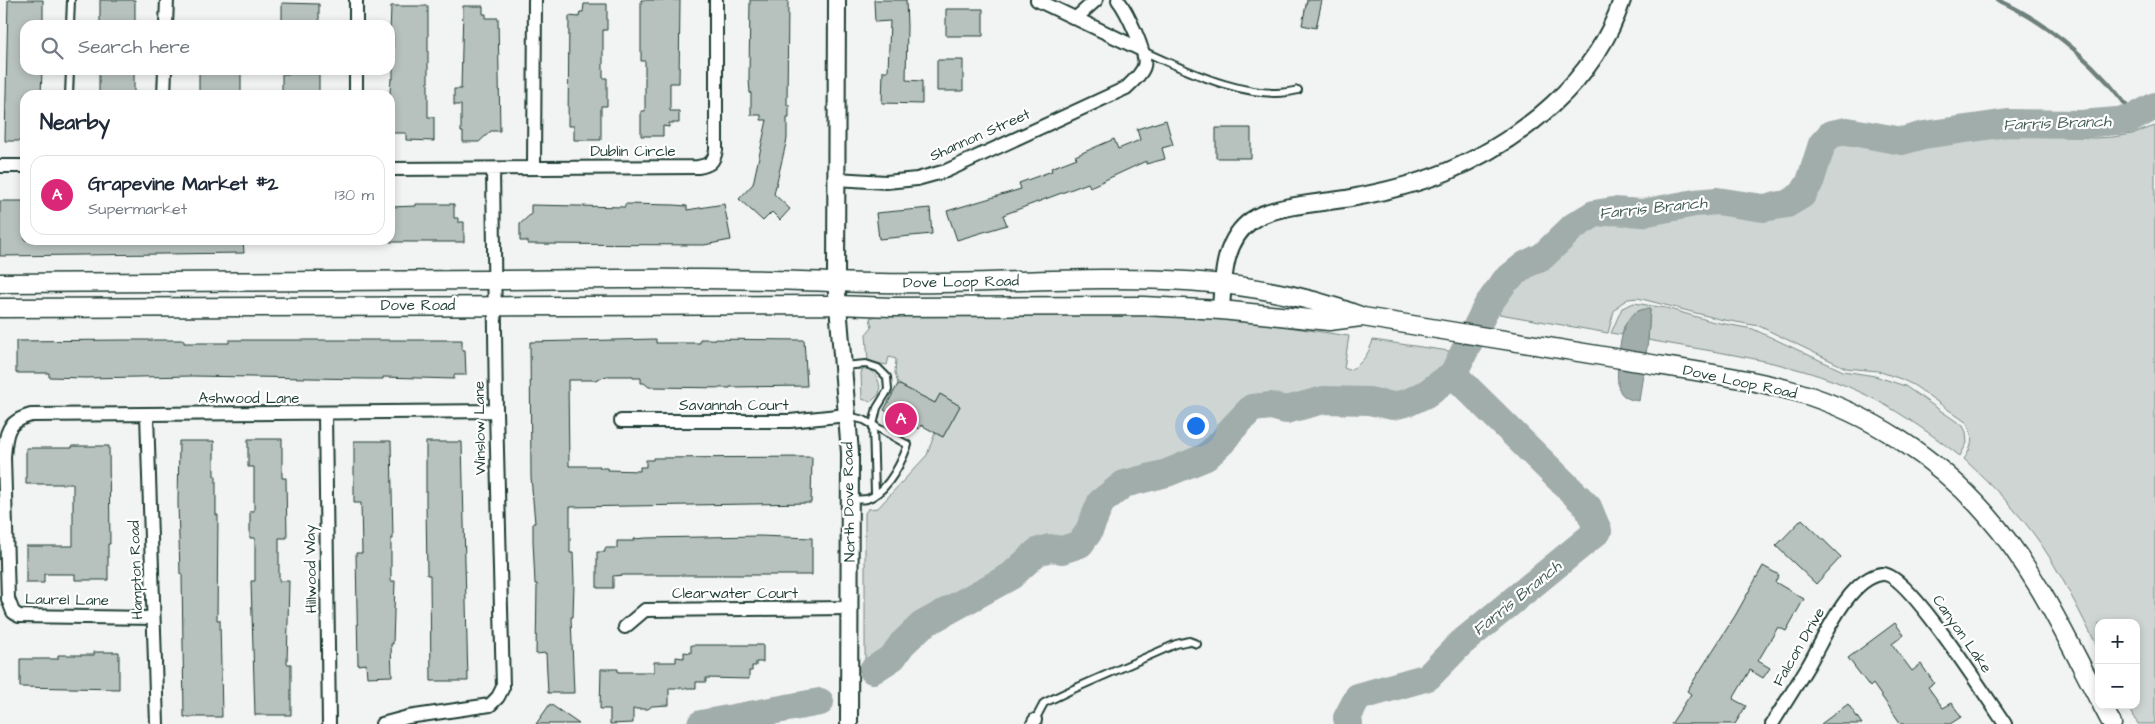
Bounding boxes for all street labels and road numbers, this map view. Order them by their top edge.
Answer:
street label: Shannon Street [926,103,1034,167]
street label: Dublin Circle [590,141,676,162]
street label: Dove Loop Road [903,270,1020,294]
street label: Dove Road [381,295,456,316]
street label: Dove Loop Road [1681,360,1799,404]
street label: Winslow Lane [469,381,491,475]
street label: Ashwood Lane [199,388,299,409]
street label: Savannah Court [679,395,789,416]
street label: North Dove Road [837,441,861,562]
street label: Hampton Road [124,520,148,620]
street label: Hillwood Way [300,524,323,614]
street label: Clearwater Court [672,583,798,604]
street label: Laurel Lane [25,589,109,611]
street label: Canyon Lake [1926,591,1997,678]
street label: Falcon Drive [1768,604,1830,690]

